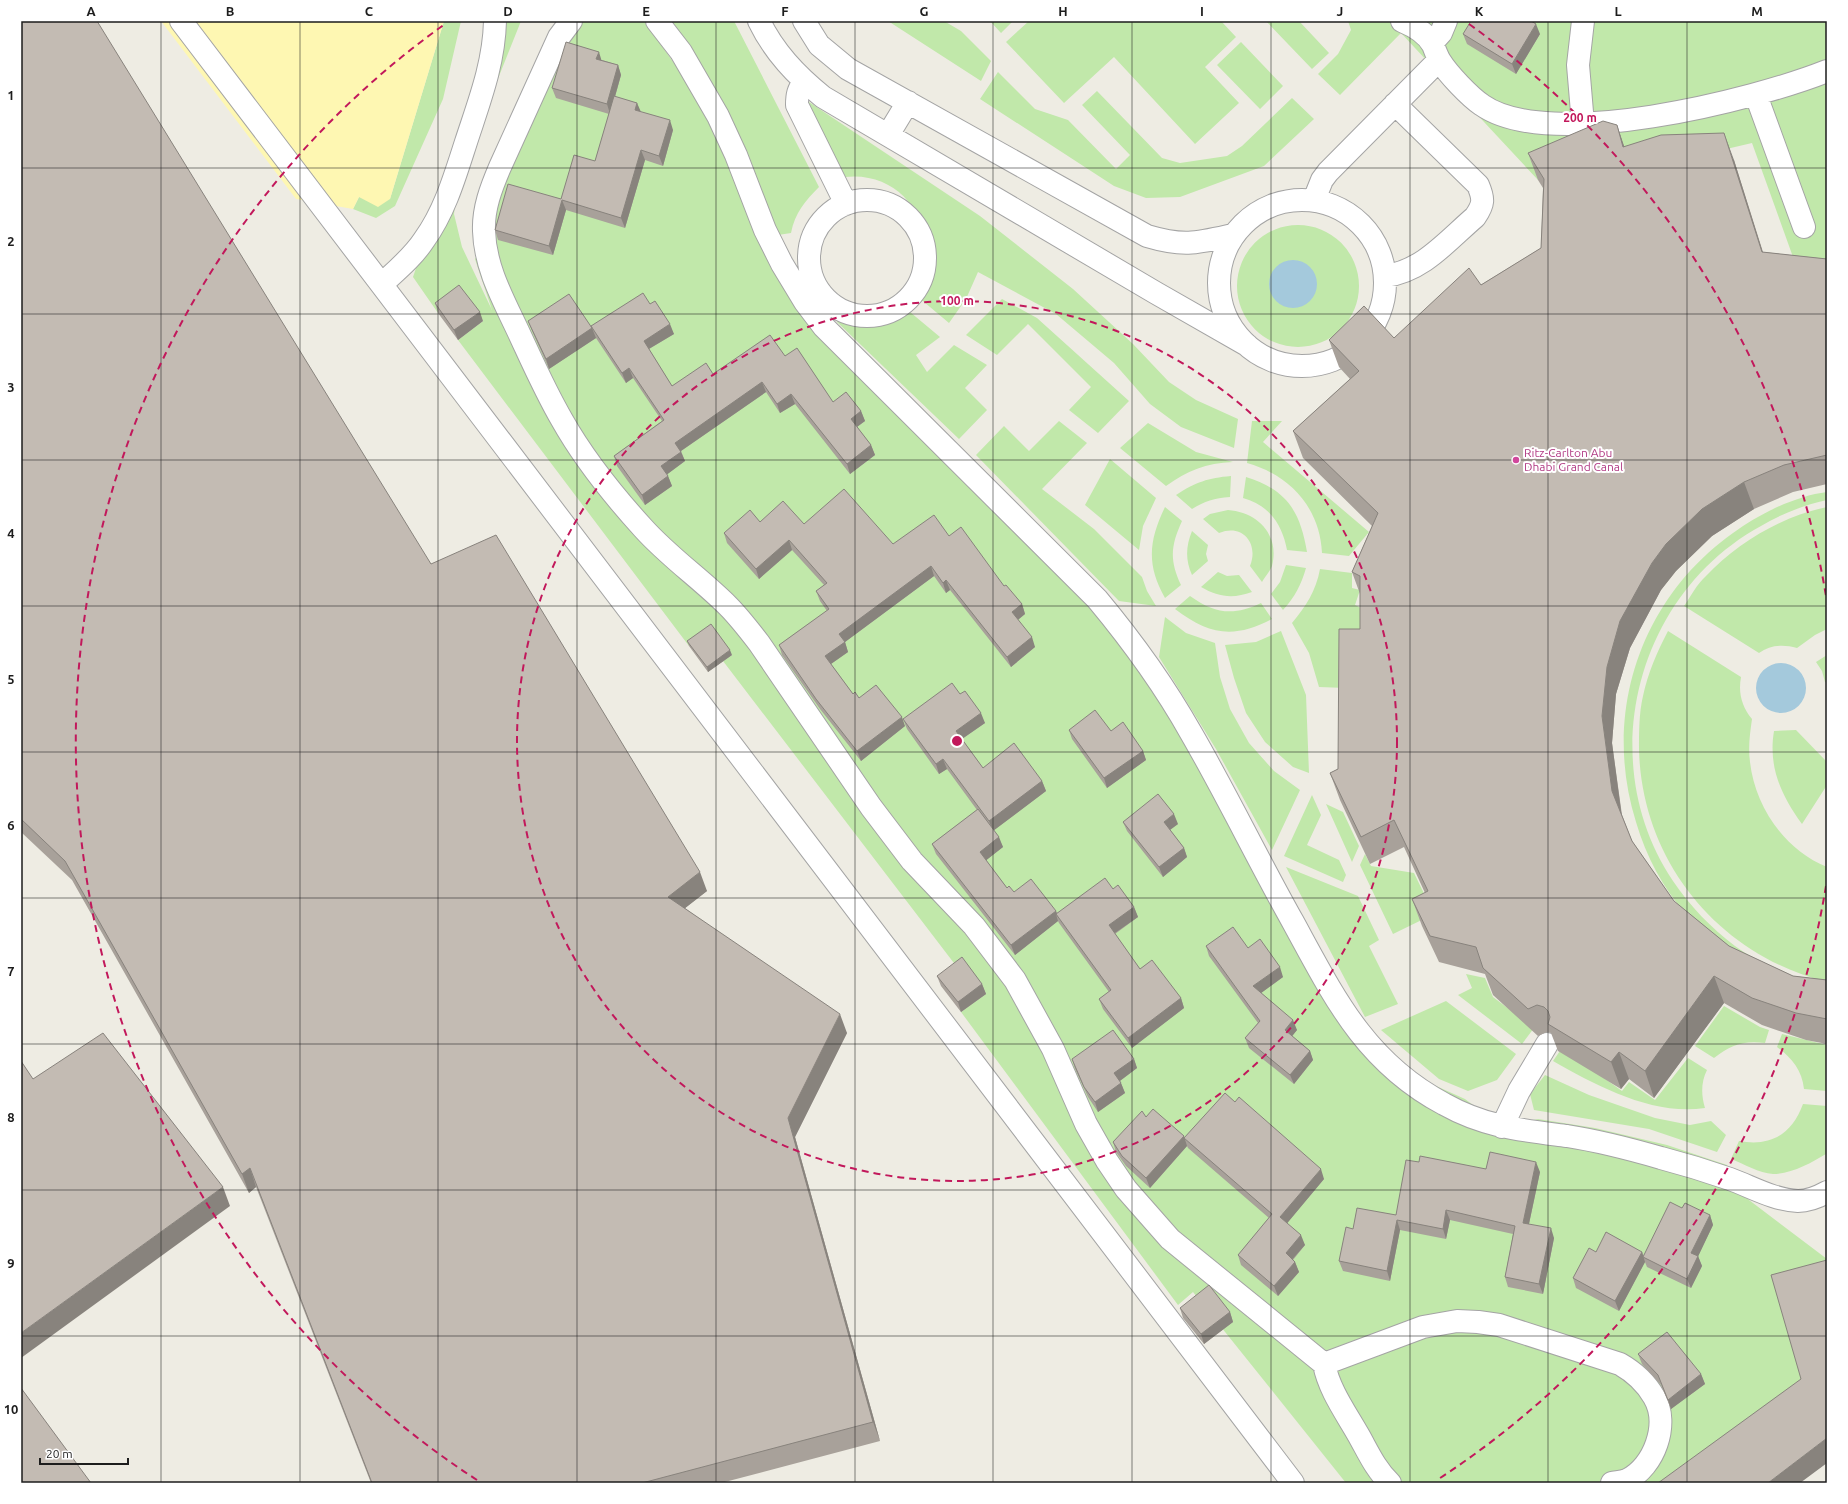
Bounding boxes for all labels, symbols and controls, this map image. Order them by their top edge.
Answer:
text: A [86,4,96,18]
text: B [226,4,235,18]
text: C [365,4,374,18]
text: D [503,4,513,18]
text: E [642,4,650,18]
text: F [781,4,789,18]
text: G [920,4,929,18]
text: H [1058,4,1068,18]
text: I [1200,4,1204,18]
text: J [1337,4,1343,18]
text: K [1475,4,1484,18]
text: L [1614,4,1622,18]
text: M [1751,4,1763,18]
text: 1 [7,88,15,102]
text: 200 m [1563,111,1597,124]
text: 2 [7,234,15,248]
text: 100 m [940,294,974,307]
text: 3 [7,380,15,394]
place label: Ritz-Carlton Abu Dhabi Grand Canal [1524,446,1623,473]
marker: Ritz-Carlton Abu Dhabi Grand Canal [1511,455,1521,465]
text: 4 [7,526,15,540]
text: 5 [7,672,15,686]
centre of rings [950,734,964,748]
text: 6 [7,818,15,832]
text: 7 [7,964,15,978]
text: 8 [7,1110,15,1124]
text: 9 [7,1256,15,1270]
text: 10 [4,1402,18,1416]
scale bar [40,1440,128,1466]
text: 20 m [46,1447,73,1460]

